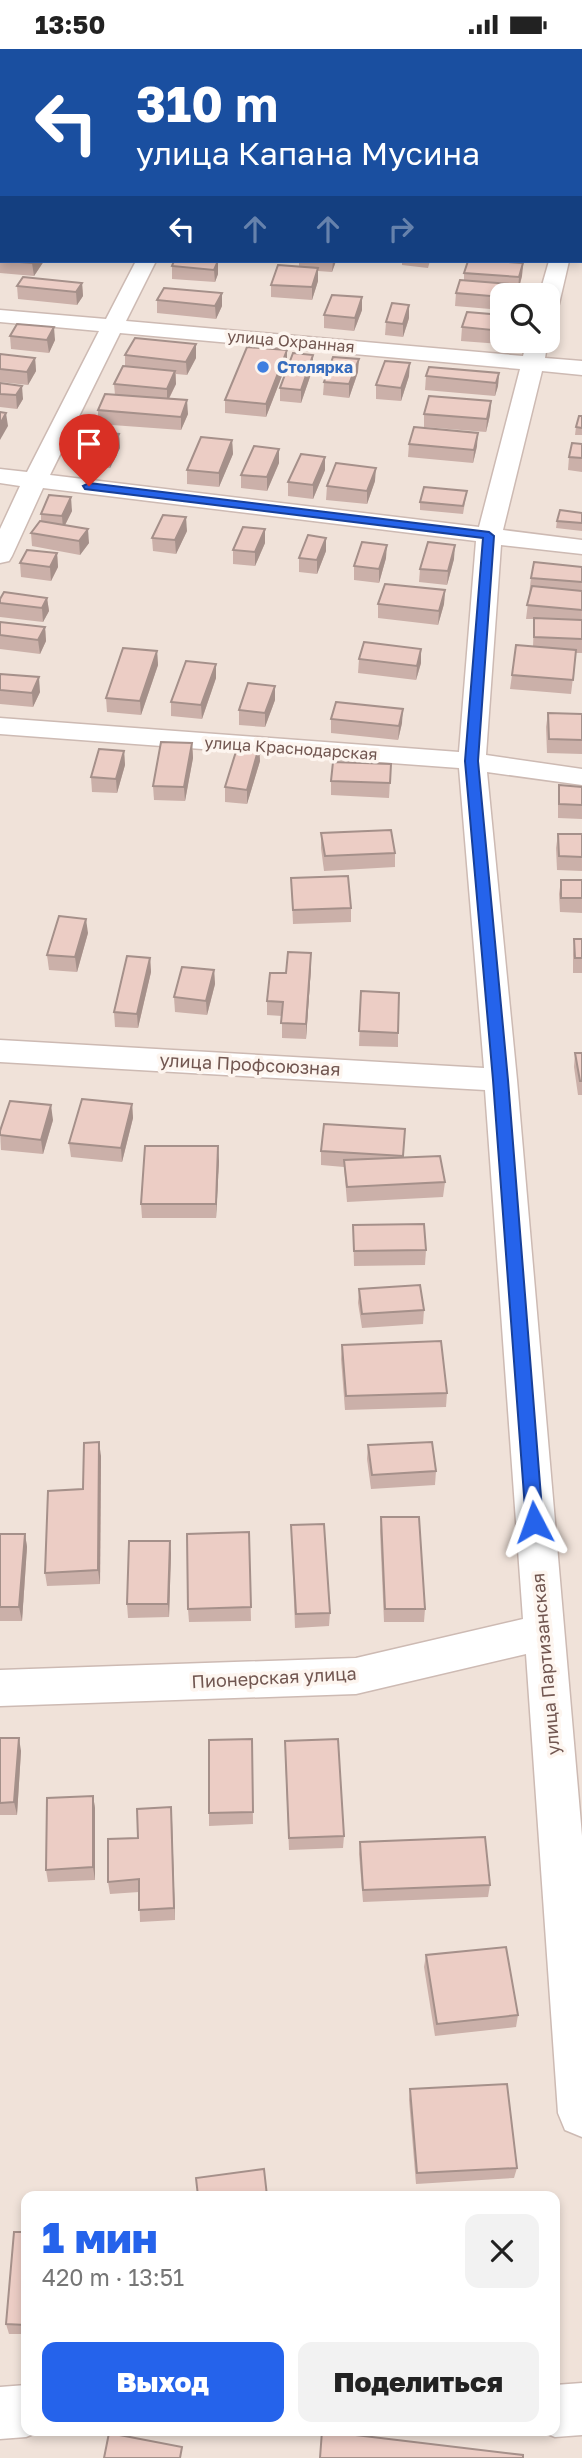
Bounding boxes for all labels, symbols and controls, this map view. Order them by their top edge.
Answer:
text: 13:50 [35,9,105,40]
text: 310 m [136,74,278,133]
icon: left [21,77,112,168]
text: улица Капана Мусина [136,134,480,172]
icon: left [163,210,201,248]
icon: ahead [236,210,274,248]
icon: ahead [309,210,347,248]
icon: right [382,210,420,248]
map controls [490,283,560,353]
button: search [490,283,560,353]
street label: улица Охранная [226,325,356,357]
place label: Столярка [277,357,353,377]
marker: Столярка [255,359,271,375]
pin [59,414,119,486]
icon: arrive [70,425,108,463]
street label: улица Краснодарская [204,732,378,764]
street label: улица Профсоюзная [159,1048,341,1080]
position arrow [497,1485,571,1559]
street label: улица Партизанская [526,1572,564,1756]
street label: Пионерская улица [191,1662,357,1692]
text: 1 мин [42,2212,158,2262]
button: close [465,2214,539,2288]
text: 420 m · 13:51 [42,2263,184,2291]
button: Выход [42,2342,284,2422]
button: Поделиться [298,2342,539,2422]

